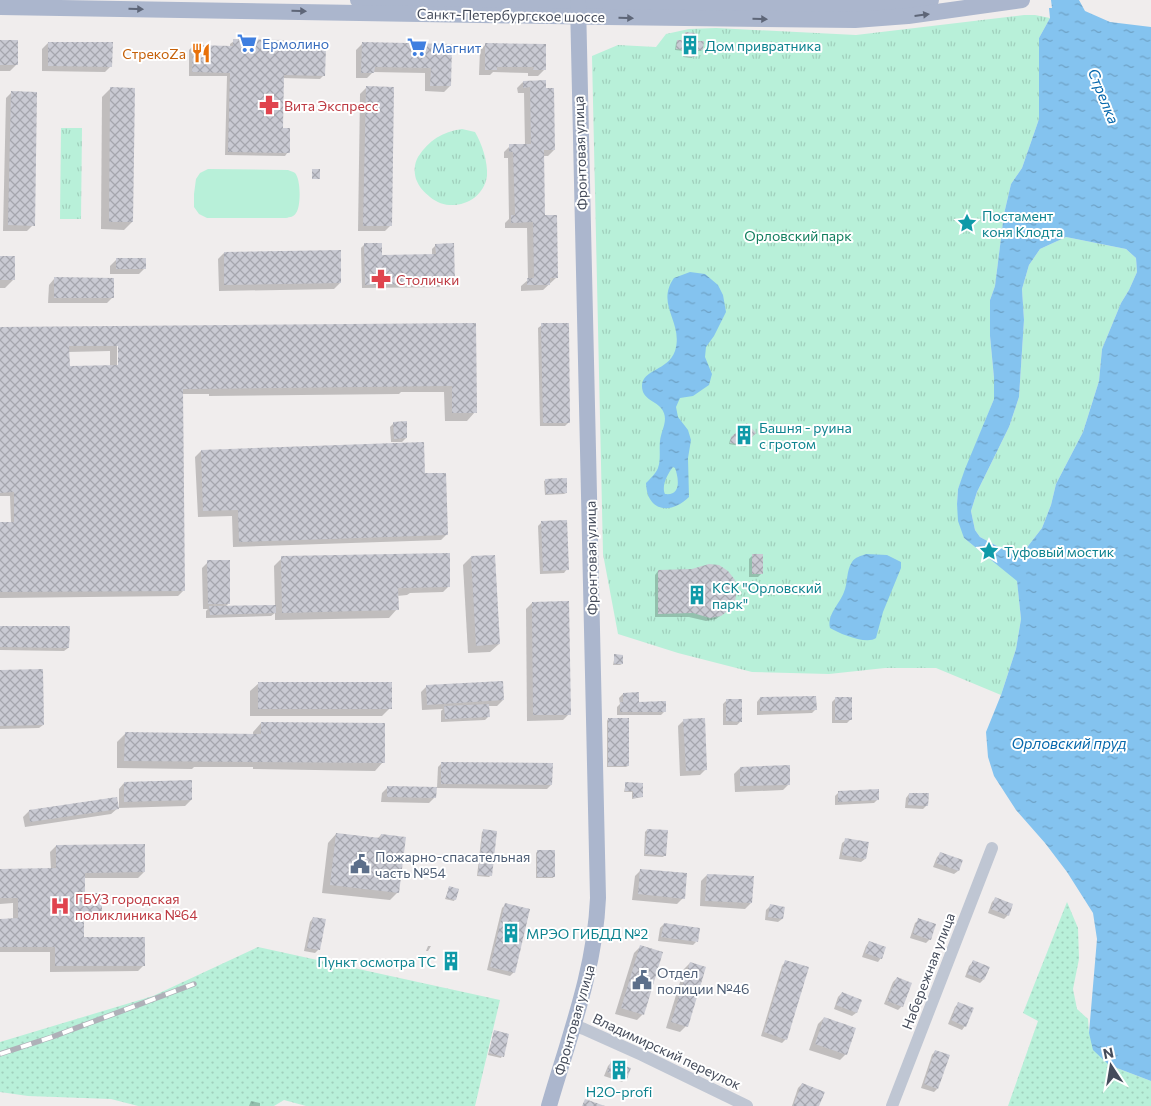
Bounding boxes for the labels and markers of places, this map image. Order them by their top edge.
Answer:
supermarket icon: Ермолино [236,32,258,54]
building icon: Дом привратника [679,34,701,56]
place label: Ермолино [262,35,329,52]
supermarket icon: Магнит [406,36,428,58]
place label: Дом привратника [705,37,821,54]
place label: Магнит [432,39,482,56]
restaurant icon: СтрекоZа [190,42,212,64]
place label: СтрекоZа [122,45,186,62]
pharmacy icon: Вита Экспресс [258,94,280,116]
place label: Вита Экспресс [284,97,379,114]
place label: Постамент коня Клодта [982,207,1063,240]
place icon: Постамент коня Клодта [956,212,978,234]
pharmacy icon: Столички [370,268,392,290]
place label: Столички [396,271,459,288]
place label: Башня - руина с гротом [759,419,852,452]
building icon: Башня - руина с гротом [733,424,755,446]
place icon: Туфовый мостик [978,540,1000,562]
place label: Туфовый мостик [1004,543,1115,560]
place label: КСК "Орловский парк" [712,579,822,612]
building icon: КСК "Орловский парк" [686,584,708,606]
place label: Пожарно-спасательная часть №54 [375,848,530,881]
public building icon: Пожарно-спасательная часть №54 [349,853,371,875]
place label: ГБУЗ городская поликлиника №64 [75,890,198,923]
hospital icon: ГБУЗ городская поликлиника №64 [49,895,71,917]
building icon: МРЭО ГИБДД №2 [500,922,522,944]
place label: МРЭО ГИБДД №2 [526,925,648,942]
building icon: Пункт осмотра ТС [440,950,462,972]
place label: Пункт осмотра ТС [317,953,436,970]
place label: Отдел полиции №46 [657,964,750,997]
public building icon: Отдел полиции №46 [631,969,653,991]
building icon: H2O-profi [608,1059,630,1081]
place label: H2O-profi [586,1083,652,1100]

